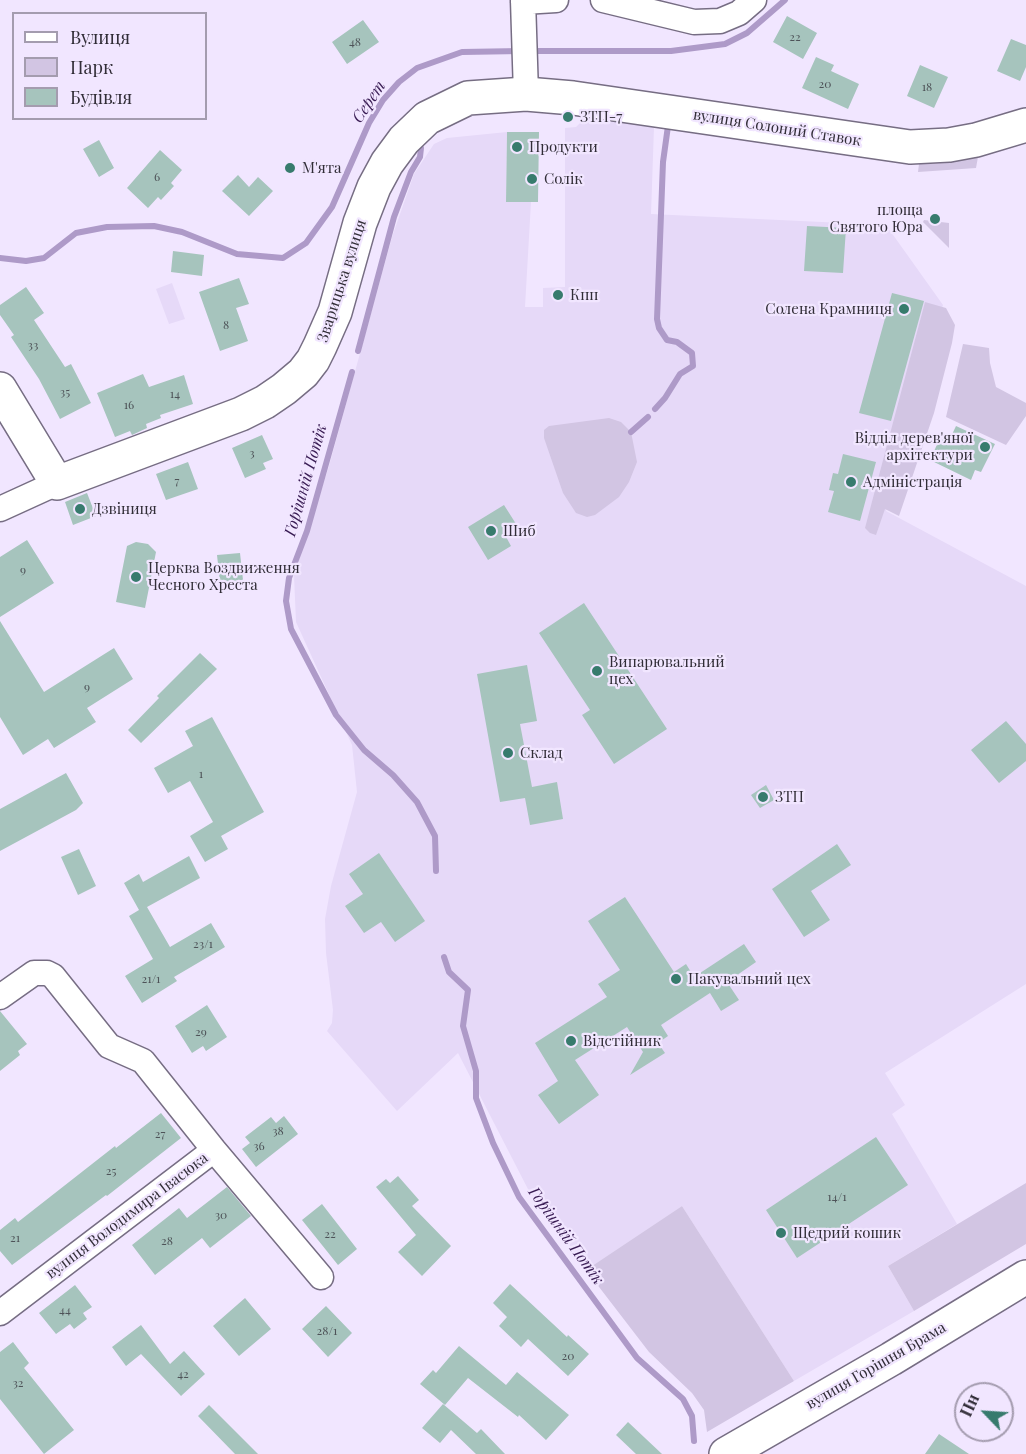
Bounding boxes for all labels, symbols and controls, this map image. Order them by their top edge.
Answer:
legend [12,12,207,120]
text: Вулиця [70,25,130,49]
house number: 22 [789,30,801,44]
house number: 48 [349,35,361,49]
text: Парк [70,55,113,79]
water label: Серет [348,77,390,127]
house number: 20 [819,77,831,91]
house number: 18 [922,80,932,94]
text: Будівля [70,85,132,109]
street label: вулиця Солоний Ставок [692,106,862,150]
place label: ЗТП-7 [580,108,622,126]
marker: ЗТП-7 [561,110,575,124]
place label: Продукти [529,138,598,156]
marker: Продукти [510,140,524,154]
place label: М'ята [302,159,342,177]
marker: М'ята [283,161,297,175]
house number: 6 [154,170,160,184]
place label: Солік [544,170,583,188]
marker: Солік [525,172,539,186]
place label: площа Святого Юра [830,201,923,236]
marker: площа Святого Юра [928,212,942,226]
street label: Зварицька вулиця [314,217,370,345]
place label: Кпп [570,286,598,304]
marker: Кпп [551,288,565,302]
place label: Солена Крамниця [765,300,892,318]
marker: Солена Крамниця [897,302,911,316]
house number: 8 [223,318,229,332]
house number: 33 [28,338,38,352]
house number: 35 [60,385,70,399]
house number: 14 [170,387,180,401]
house number: 16 [124,398,134,412]
water label: Горішній Потік [281,421,331,539]
place label: Відділ дерев'яної архітектури [855,429,973,464]
marker: Відділ дерев'яної архітектури [978,440,992,454]
house number: 3 [249,446,255,460]
place label: Адміністрація [863,473,962,491]
house number: 7 [175,474,179,488]
marker: Адміністрація [844,475,858,489]
place label: Дзвіниця [92,500,157,518]
marker: Дзвіниця [73,502,87,516]
place label: Шиб [503,522,536,540]
marker: Шиб [484,524,498,538]
place label: Церква Воздвиження Чесного Хреста [148,559,300,594]
house number: 9 [20,563,26,577]
marker: Церква Воздвиження Чесного Хреста [129,570,143,584]
place label: Випарювальний цех [609,653,725,688]
marker: Випарювальний цех [590,664,604,678]
house number: 9 [84,680,90,694]
place label: Склад [520,744,563,762]
marker: Склад [501,746,515,760]
house number: 1 [199,767,203,781]
place label: ЗТП [775,788,804,806]
marker: ЗТП [756,790,770,804]
house number: 23/1 [193,937,213,951]
place label: Пакувальний цех [688,970,811,988]
house number: 21/1 [141,972,161,986]
marker: Пакувальний цех [669,972,683,986]
house number: 29 [195,1025,207,1039]
place label: Відстійник [583,1032,661,1050]
marker: Відстійник [564,1034,578,1048]
house number: 38 [272,1124,284,1138]
house number: 27 [155,1127,165,1141]
house number: 36 [253,1139,265,1153]
street label: вулиця Володимира Івасюка [42,1149,212,1283]
house number: 25 [106,1164,116,1178]
water label: Горішній Потік [524,1183,608,1289]
house number: 14/1 [827,1190,847,1204]
house number: 30 [215,1208,227,1222]
place label: Щедрий кошик [793,1224,901,1242]
marker: Щедрий кошик [774,1226,788,1240]
house number: 22 [324,1227,336,1241]
house number: 21 [10,1231,20,1245]
house number: 28 [161,1234,173,1248]
house number: 44 [59,1303,71,1317]
street label: вулиця Горішня Брама [803,1319,949,1413]
house number: 28/1 [317,1324,337,1338]
house number: 20 [562,1349,574,1363]
house number: 42 [177,1367,189,1381]
house number: 32 [12,1376,24,1390]
north arrow [954,1382,1014,1442]
text: Пн [955,1390,983,1420]

